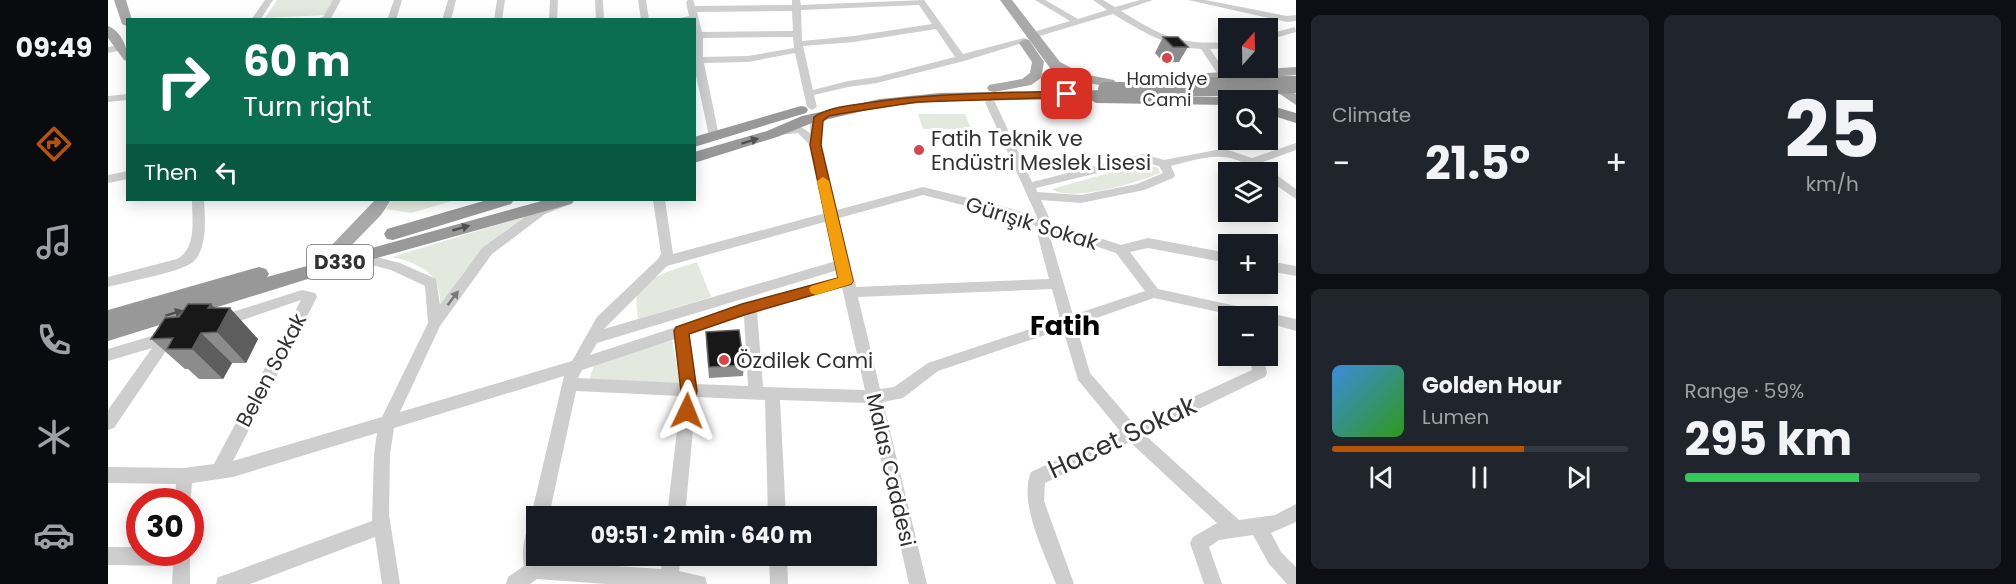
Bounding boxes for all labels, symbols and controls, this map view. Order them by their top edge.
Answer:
north arrow [1218,18,1278,78]
map controls [1218,18,1278,366]
text: 09:49 [16,29,92,66]
text: 60 m [243,32,351,91]
icon: right [144,42,222,120]
marker: Hamidye Cami [1160,51,1174,65]
place label: Hamidye Cami [1126,66,1208,112]
pin [1041,68,1092,119]
text: 25 [1785,75,1880,184]
icon: arrive [1050,77,1083,110]
text: Turn right [243,88,372,125]
button: search [1218,90,1278,150]
text: Climate [1332,101,1411,129]
icon: directions [33,123,75,165]
place label: Fatih Teknik ve Endüstri Meslek Lisesi [931,124,1151,177]
text: 21.5° [1425,132,1530,195]
one-way arrow [741,136,759,145]
text: − [1332,140,1350,187]
text: + [1605,140,1628,187]
marker: Fatih Teknik ve Endüstri Meslek Lisesi [912,143,926,157]
icon: left [210,156,243,189]
text: Then [144,157,198,188]
button: layers [1218,162,1278,222]
text: km/h [1806,170,1859,198]
street label: Gürışık Sokak [962,189,1102,257]
icon: music [33,221,75,263]
one-way arrow [452,223,470,232]
button: + [1218,234,1278,294]
road number: D330 [307,245,373,279]
one-way arrow [447,291,459,306]
button: − [1218,306,1278,366]
district label: Fatih [1030,307,1100,344]
one-way arrow [165,308,183,318]
street label: Belen Sokak [229,308,313,432]
icon: phone [33,319,75,361]
place label: Özdilek Cami [736,346,873,375]
marker: Özdilek Cami [717,353,731,367]
text: Golden Hour [1422,370,1562,401]
text: Range · 59% [1685,377,1804,405]
position arrow [655,379,719,443]
street label: Hacet Sokak [1042,387,1203,487]
street label: Malas Caddesi [859,391,923,549]
text: Lumen [1422,403,1489,431]
text: 295 km [1685,408,1852,471]
icon: climate [33,416,75,458]
icon: previous [1365,461,1398,494]
icon: pause [1463,461,1496,494]
icon: next [1562,461,1595,494]
speed limit sign: 30 [126,488,204,566]
icon: car [33,514,75,556]
text: 09:51 · 2 min · 640 m [591,520,812,551]

